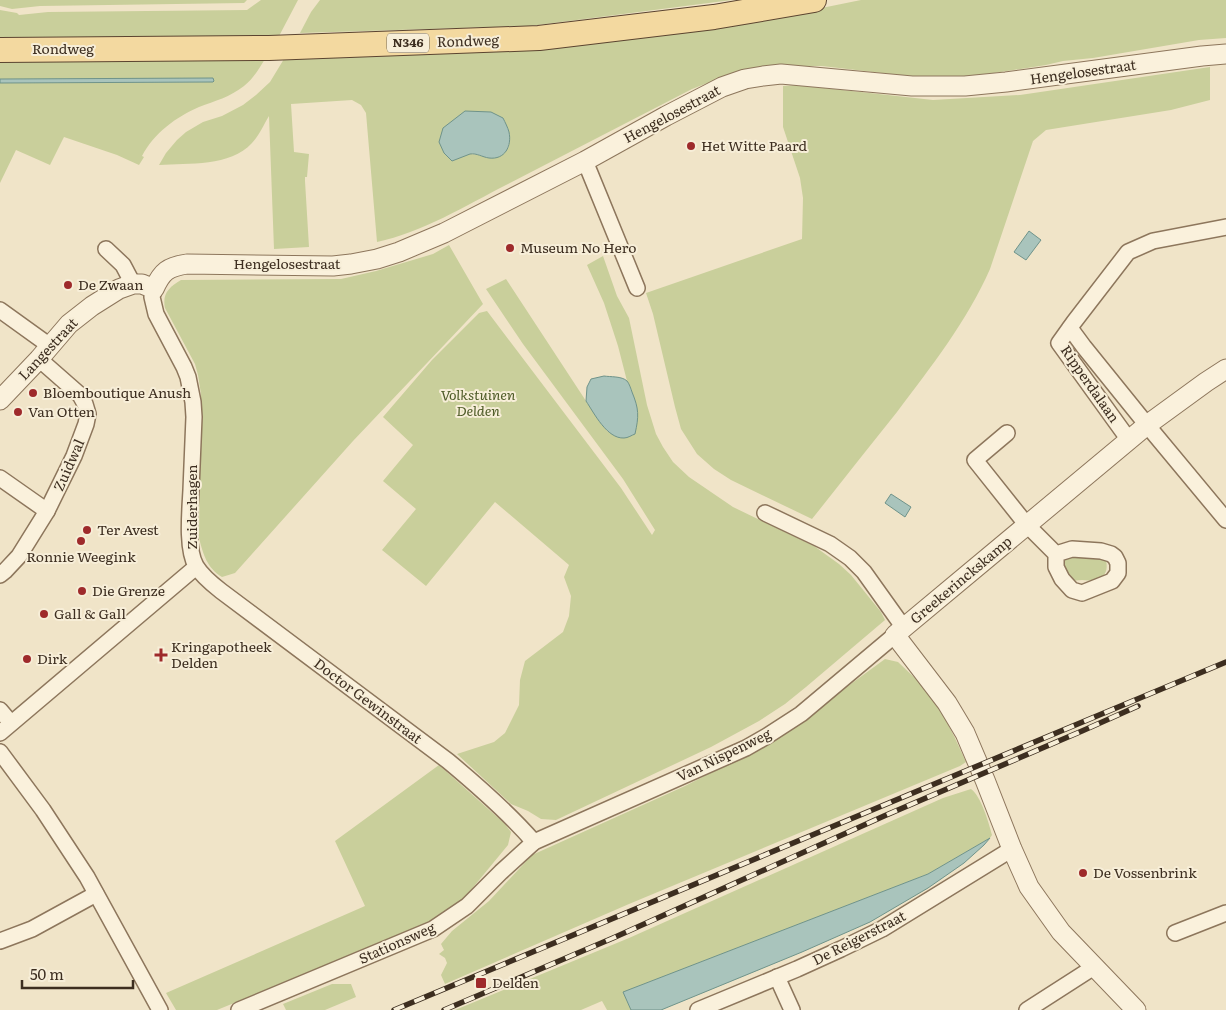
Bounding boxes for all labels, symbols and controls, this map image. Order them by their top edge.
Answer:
street label: Rondweg [437,29,500,51]
road number: N346 [387,34,429,52]
street label: Rondweg [32,38,94,58]
street label: Hengelosestraat [1028,54,1138,88]
street label: Hengelosestraat [620,79,724,147]
place label: Het Witte Paard [701,135,808,155]
marker: Het Witte Paard [685,140,697,152]
place label: Museum No Hero [520,237,636,257]
marker: Museum No Hero [504,242,516,254]
street label: Hengelosestraat [233,253,341,273]
place label: De Zwaan [78,274,144,294]
marker: De Zwaan [62,279,74,291]
street label: Langestraat [13,312,82,384]
street label: Ripperdalaan [1057,341,1125,426]
place label: Bloemboutique Anush [43,382,191,402]
park label: Volkstuinen Delden [441,384,516,420]
marker: Bloemboutique Anush [27,387,39,399]
place label: Van Otten [28,401,95,421]
marker: Van Otten [12,406,24,418]
street label: Zuidwal [48,435,89,494]
street label: Zuiderhagen [181,464,201,550]
place label: Ter Avest [97,519,159,539]
marker: Ter Avest [81,524,93,536]
street label: Greekerinckskamp [905,531,1015,628]
marker: Ronnie Weegink [75,535,87,547]
place label: Ronnie Weegink [26,546,136,566]
place label: Die Grenze [92,580,165,600]
marker: Die Grenze [76,585,88,597]
place label: Gall & Gall [54,603,126,623]
marker: Gall & Gall [38,608,50,620]
place label: Kringapotheek Delden [171,636,272,672]
place label: Dirk [37,648,68,668]
marker: Kringapotheek Delden [155,649,167,661]
marker: Dirk [21,653,33,665]
street label: Doctor Gewinstraat [310,653,427,748]
street label: Van Nispenweg [673,723,774,786]
place label: De Vossenbrink [1093,862,1197,882]
marker: De Vossenbrink [1077,867,1089,879]
street label: De Reigerstraat [808,905,909,969]
street label: Stationsweg [355,916,438,968]
scale bar [22,958,134,990]
text: 50 m [30,962,64,985]
place label: Delden [492,972,539,992]
marker: Delden [474,976,488,990]

